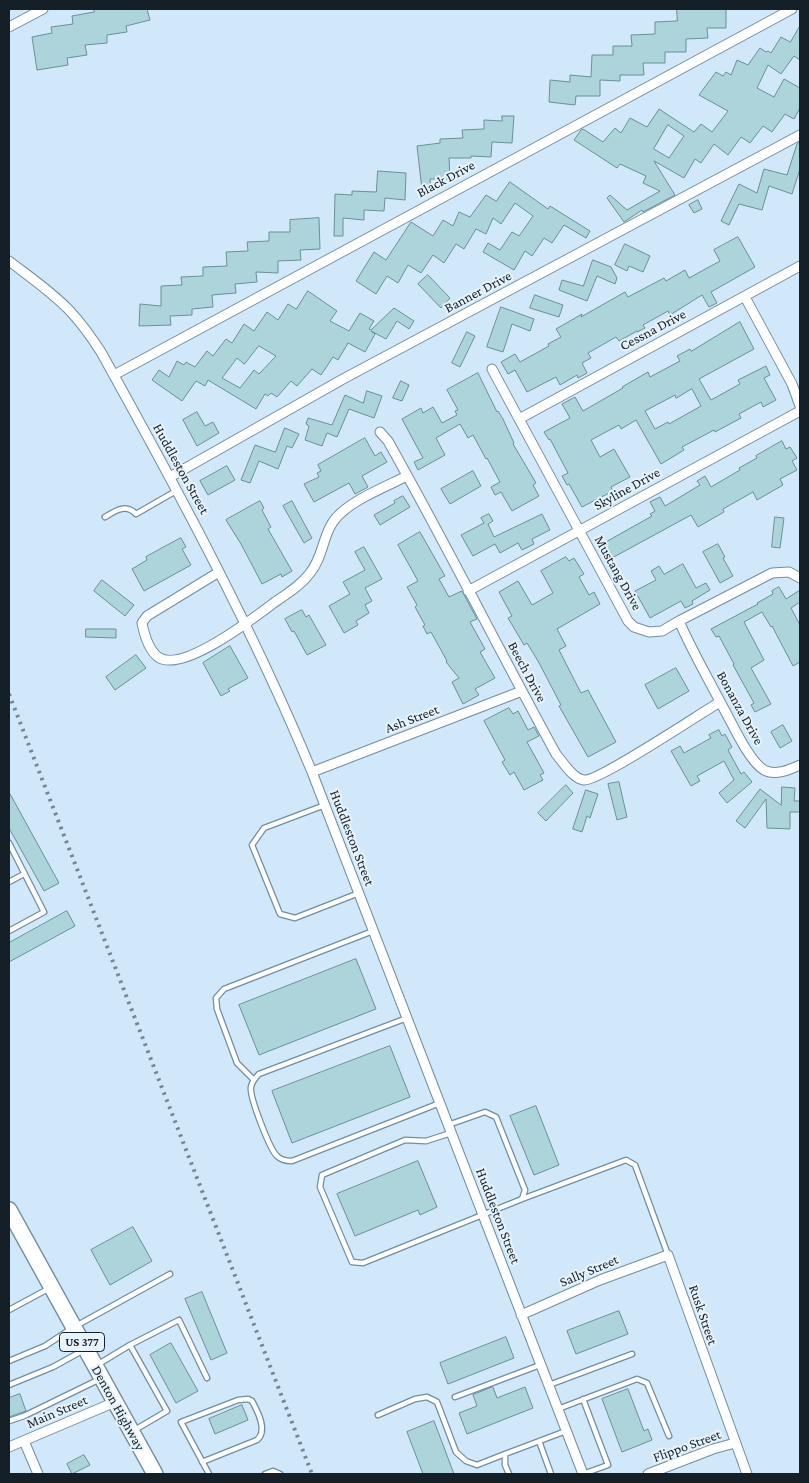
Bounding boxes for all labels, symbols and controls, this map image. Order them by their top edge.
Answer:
street label: Black Drive [414,157,478,201]
street label: Banner Drive [442,267,514,317]
street label: Cessna Drive [617,306,689,354]
street label: Huddleston Street [149,421,213,517]
street label: Skyline Drive [591,464,663,514]
street label: Mustang Drive [591,533,645,613]
street label: Beech Drive [504,639,550,705]
street label: Bonanza Drive [713,668,767,748]
street label: Ash Street [383,701,441,737]
street label: Huddleston Street [326,788,378,888]
street label: Huddleston Street [472,1166,524,1266]
street label: Sally Street [557,1251,621,1291]
street label: Rusk Street [685,1283,721,1347]
road number: US 377 [59,1332,104,1351]
street label: Denton Highway [88,1362,148,1454]
street label: Main Street [24,1392,90,1432]
street label: Flippo Street [651,1426,723,1466]

